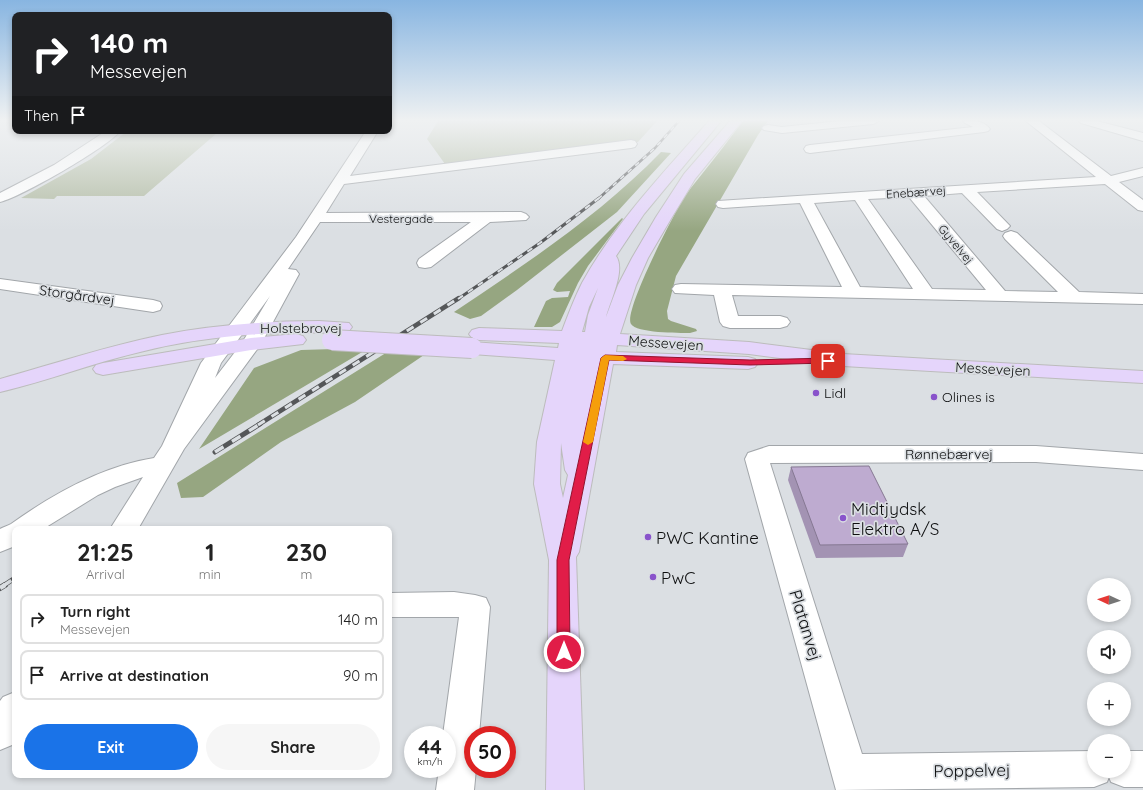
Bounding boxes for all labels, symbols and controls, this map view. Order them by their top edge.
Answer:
text: 140 m [90,25,168,60]
icon: right [24,28,76,80]
text: Messevejen [90,60,187,83]
icon: arrive [67,104,89,126]
text: Then [24,106,59,125]
street label: Enebærvej [885,182,947,202]
street label: Vestergade [369,211,433,226]
street label: Gyvelvej [935,221,977,267]
street label: Storgårdvej [38,281,116,309]
street label: Holstebrovej [260,319,342,337]
street label: Messevejen [628,331,704,355]
pin [811,344,845,378]
icon: arrive [817,350,839,372]
street label: Messevejen [955,358,1031,380]
place label: Lidl [824,384,846,402]
marker: Lidl [811,388,821,398]
place label: Olines is [942,388,995,406]
marker: Olines is [929,392,939,402]
street label: Rønnebærvej [905,445,993,463]
place label: Midtjydsk Elektro A/S [851,498,939,539]
marker: Midtjydsk Elektro A/S [838,513,848,523]
place label: PWC Kantine [656,527,759,548]
marker: PWC Kantine [643,532,653,542]
text: 21:25 [77,537,134,567]
text: 1 [205,537,215,567]
text: 230 [286,537,327,567]
text: Arrival [86,566,125,582]
text: min [199,566,221,582]
text: m [301,566,312,582]
place label: PwC [661,567,695,588]
marker: PwC [648,572,658,582]
north arrow [1087,578,1131,622]
map controls [1087,578,1131,778]
street label: Platanvej [785,587,827,663]
text: Turn right [60,602,131,621]
icon: right [26,608,48,630]
text: 140 m [338,610,378,629]
text: Messevejen [60,621,130,637]
button: sound [1087,630,1131,674]
position arrow [543,631,585,673]
icon: arrive [26,664,48,686]
text: Arrive at destination [60,666,209,685]
text: 90 m [343,666,378,685]
button: + [1087,682,1131,726]
button: Exit [24,724,198,770]
button: Share [206,724,380,770]
speed limit sign: 50 [464,726,516,778]
text: 44 [418,734,442,759]
button: − [1087,734,1131,778]
text: km/h [417,755,443,768]
street label: Poppelvej [933,759,1011,781]

